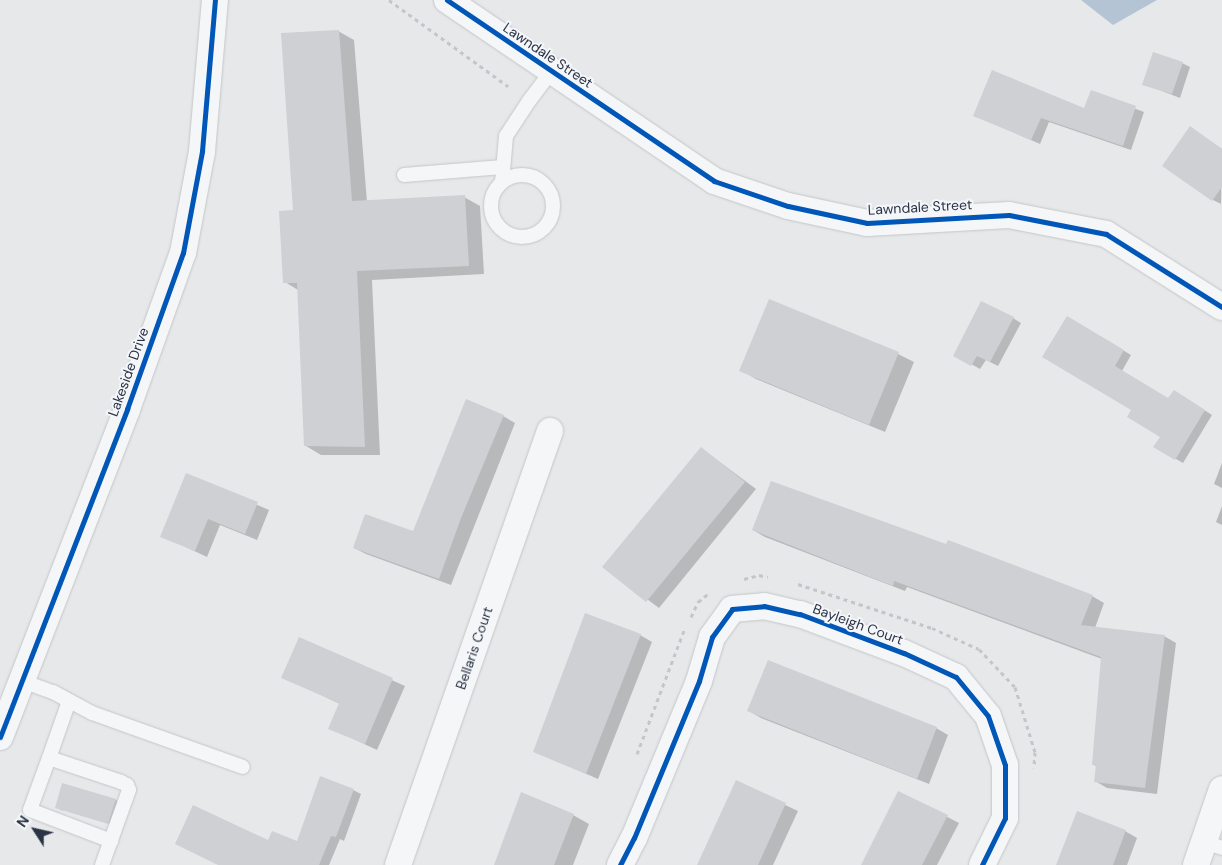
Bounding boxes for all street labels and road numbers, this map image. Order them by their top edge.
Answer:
street label: Lawndale Street [500,19,596,91]
street label: Lawndale Street [867,196,973,218]
street label: Lakeside Drive [104,325,152,419]
street label: Bayleigh Court [811,600,905,648]
street label: Bellaris Court [452,604,496,692]

